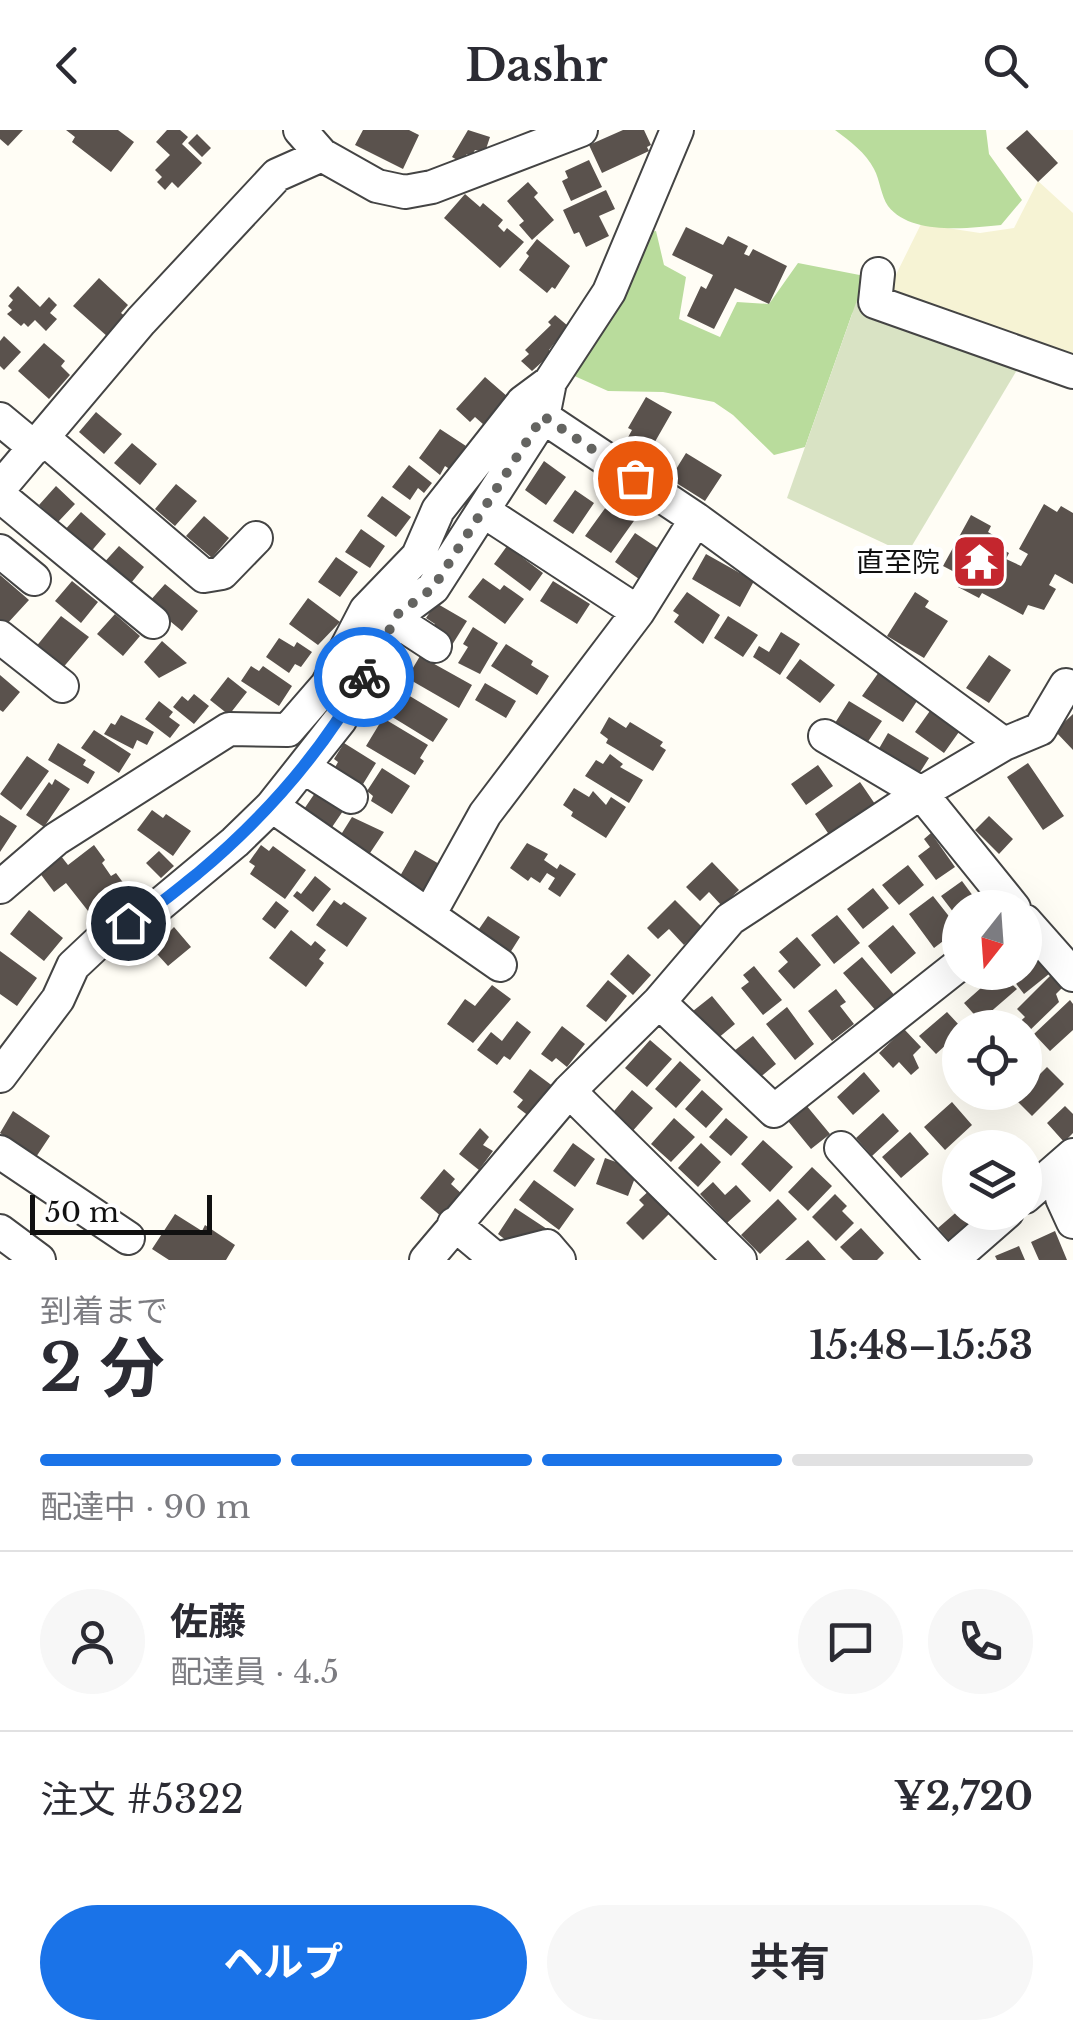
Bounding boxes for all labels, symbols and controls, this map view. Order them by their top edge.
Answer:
text: Dashr [465,37,608,93]
icon: back [40,38,95,93]
icon: search [978,38,1033,93]
pin [593,436,678,521]
icon: bag [608,451,663,506]
temple icon: 直至院 [949,532,1009,592]
place label: 直至院 [856,545,940,580]
courier [314,627,414,727]
icon: bike [337,650,392,705]
pin [86,881,171,966]
north arrow [942,890,1042,990]
map controls [942,890,1042,1230]
icon: home [101,896,156,951]
button: locate [942,1010,1042,1110]
button: layers [942,1130,1042,1230]
scale bar [30,1190,212,1234]
text: 50 m [45,1195,119,1230]
text: 到着まで [40,1291,168,1331]
text: 15:48–15:53 [809,1322,1033,1369]
text: 2 分 [40,1328,165,1409]
text: 配達中 · 90 m [40,1487,250,1527]
button: person [40,1589,145,1694]
button: chat [798,1589,903,1694]
button: phone [928,1589,1033,1694]
text: 佐藤 [170,1598,246,1645]
text: 配達員 · 4.5 [170,1652,339,1692]
text: ¥2,720 [893,1773,1033,1820]
text: 注文 #5322 [40,1776,244,1823]
button: ヘルプ [40,1905,527,2020]
button: 共有 [547,1905,1033,2020]

